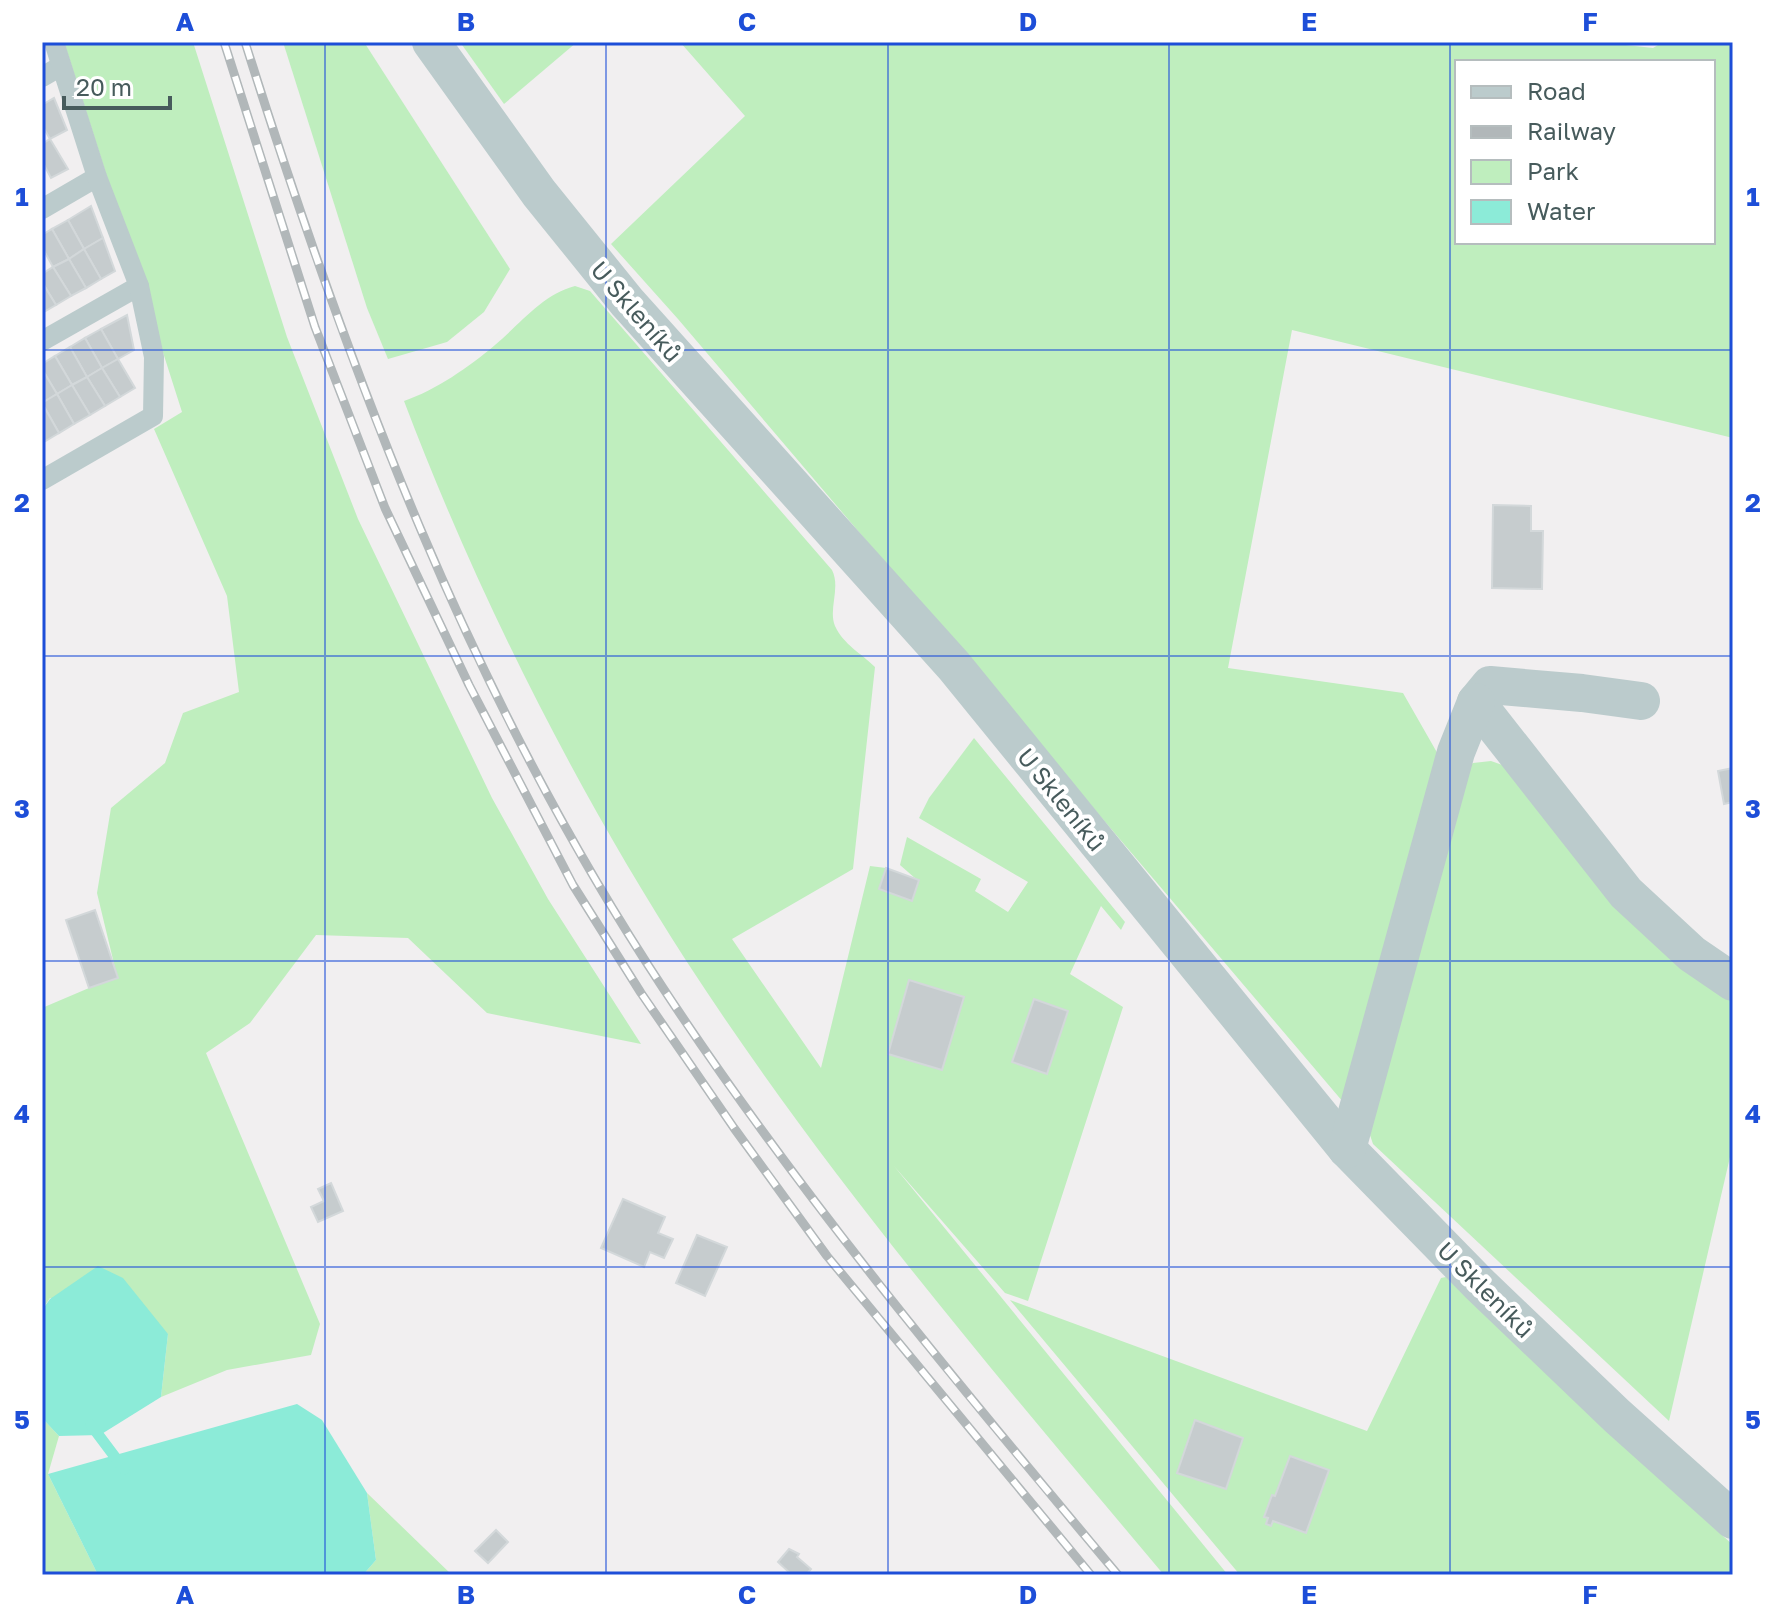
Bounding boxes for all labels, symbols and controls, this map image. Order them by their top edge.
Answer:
text: A [176,6,195,37]
text: B [457,6,475,37]
text: C [738,6,756,37]
text: D [1019,6,1037,37]
text: E [1301,6,1317,37]
text: F [1582,6,1598,37]
scale bar [64,60,170,110]
legend [1455,60,1715,244]
text: 20 m [76,72,132,101]
text: Road [1527,76,1586,105]
text: Railway [1527,116,1616,145]
text: Park [1527,156,1579,185]
text: 1 [15,181,29,212]
text: 1 [1746,181,1760,212]
text: Water [1527,196,1595,225]
street label: U Skleníků [586,255,688,367]
text: 2 [14,487,30,518]
text: 2 [1745,487,1761,518]
street label: U Skleníků [1012,742,1112,856]
text: 3 [14,793,30,824]
text: 3 [1745,793,1761,824]
text: 4 [14,1098,30,1129]
text: 4 [1745,1098,1761,1129]
street label: U Skleníků [1432,1235,1540,1343]
text: 5 [14,1404,30,1435]
text: 5 [1745,1404,1761,1435]
text: A [176,1579,195,1610]
text: B [457,1579,475,1610]
text: C [738,1579,756,1610]
text: D [1019,1579,1037,1610]
text: E [1301,1579,1317,1610]
text: F [1582,1579,1598,1610]

